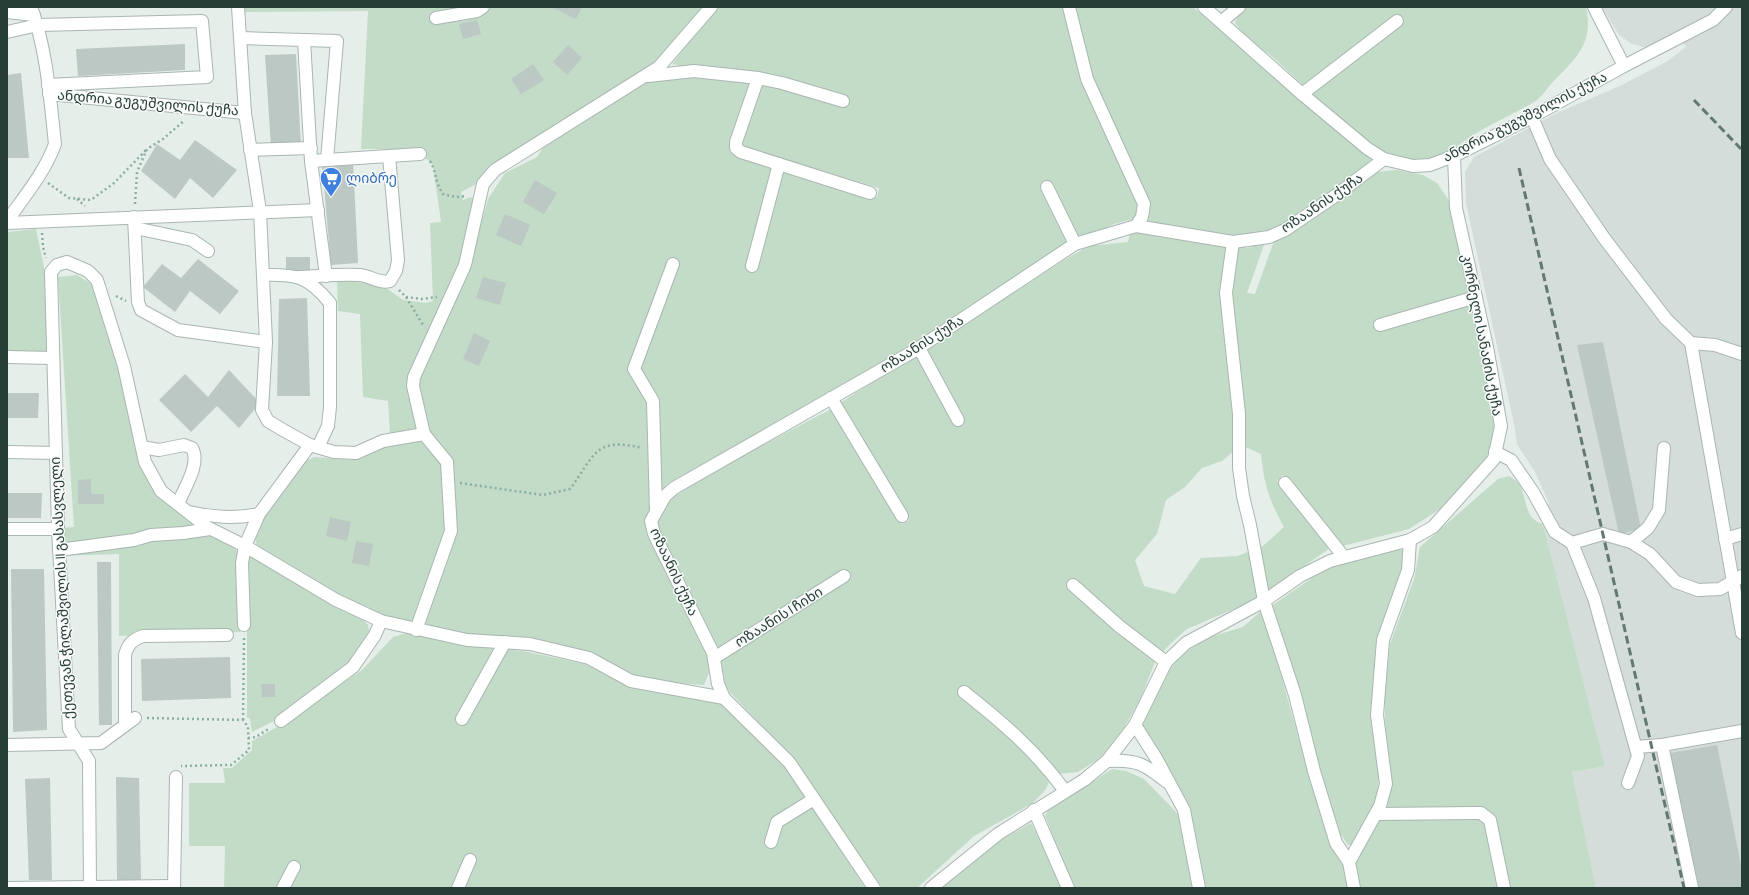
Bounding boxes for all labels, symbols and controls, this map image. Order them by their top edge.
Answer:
street label: ანდრია გუგუშვილის ქუჩა [1440,68,1610,166]
street label: ანდრია გუგუშვილის ქუჩა [57,87,239,119]
supermarket icon: ლიბრე [318,165,344,198]
street label: ოზაანის ქუჩა [1278,169,1366,237]
place label: ლიბრე [346,170,397,187]
street label: კორნელი სანაძის ქუჩა [1458,253,1506,417]
street label: ოზაანის ქუჩა [877,312,967,376]
street label: ქეთევან ჭილაშვილის II გასასვლელი [47,456,77,720]
street label: ოზაანის ქუჩა [646,525,702,619]
street label: ოზაანის I ჩიხი [732,583,826,651]

